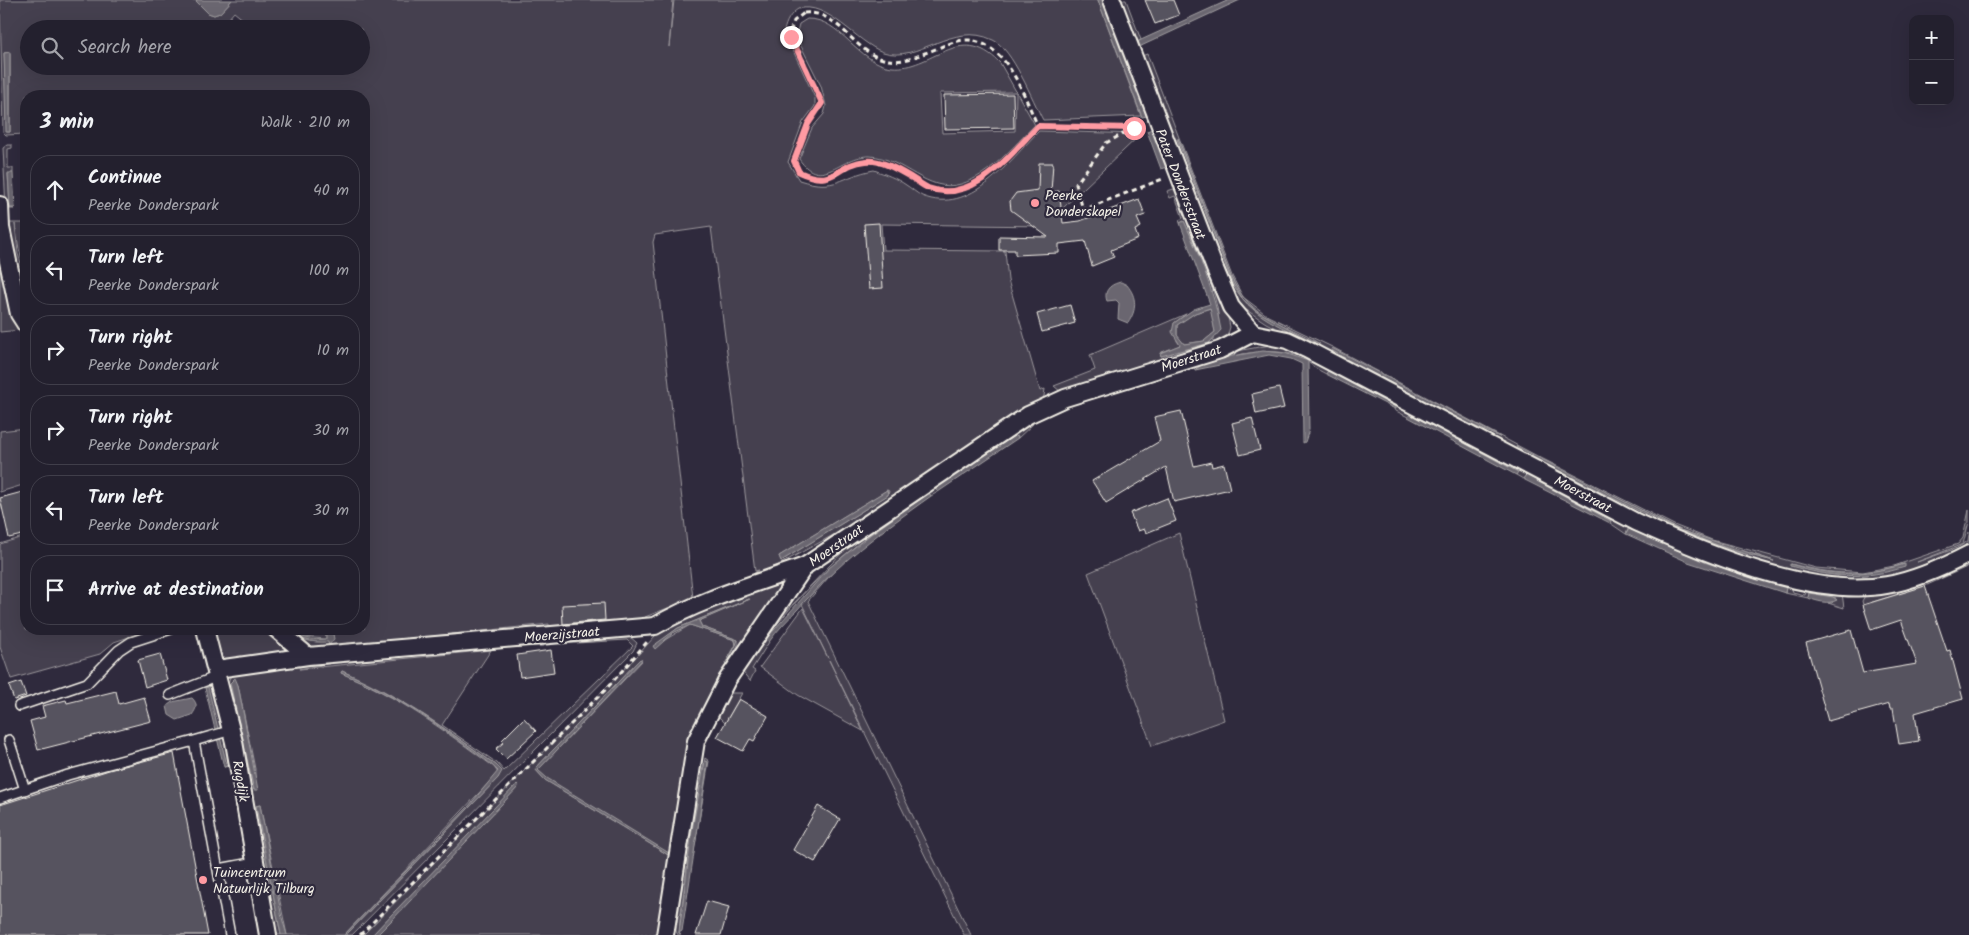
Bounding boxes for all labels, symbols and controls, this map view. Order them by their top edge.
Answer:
map controls [1909,15,1954,105]
button: + [1909,15,1954,60]
search box [20,20,370,75]
route end [780,26,803,49]
text: Search here [78,33,172,63]
icon: search [38,34,66,62]
button: − [1909,60,1954,105]
text: 3 min [40,106,94,139]
text: Walk · 210 m [260,110,350,135]
route start [1123,117,1146,140]
street label: Pater Dondersstraat [1149,126,1212,244]
text: Continue [88,163,161,193]
icon: ahead [41,176,69,204]
text: 40 m [313,178,349,203]
place label: Peerke Donderskapel [1045,185,1122,223]
text: Peerke Donderspark [88,193,219,218]
marker: Peerke Donderskapel [1029,197,1041,209]
text: Turn left [88,243,163,273]
icon: left [41,256,69,284]
text: 100 m [309,258,349,283]
text: Peerke Donderspark [88,273,219,298]
text: Turn right [88,323,173,353]
icon: right [41,336,69,364]
text: 10 m [317,338,349,363]
street label: Moerstraat [1158,339,1225,379]
text: Peerke Donderspark [88,353,219,378]
text: Turn right [88,403,173,433]
icon: right [41,416,69,444]
text: 30 m [313,418,349,443]
text: Peerke Donderspark [88,433,219,458]
street label: Moerstraat [1550,470,1616,520]
text: Turn left [88,483,163,513]
icon: left [41,496,69,524]
text: 30 m [313,498,349,523]
text: Peerke Donderspark [88,513,219,538]
street label: Moerstraat [805,518,869,573]
text: Arrive at destination [88,575,264,605]
icon: arrive [41,576,69,604]
street label: Moerzijstraat [523,621,601,649]
street label: Rugdijk [226,759,255,804]
place label: Tuincentrum Natuurlijk Tilburg [213,862,315,900]
marker: Tuincentrum Natuurlijk Tilburg [197,874,209,886]

